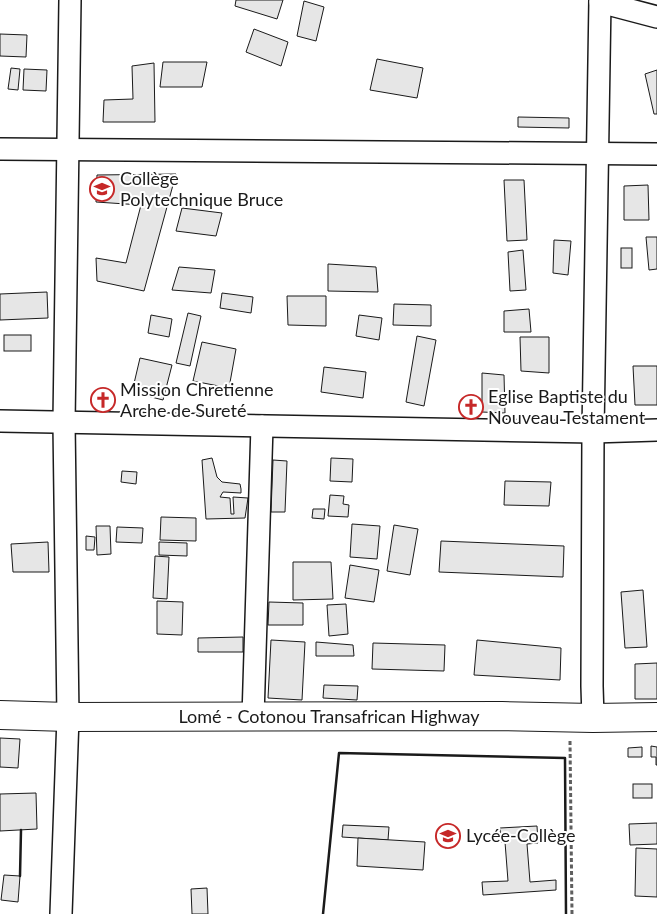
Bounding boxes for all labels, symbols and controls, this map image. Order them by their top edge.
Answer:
place label: Collège Polytechnique Bruce [120,167,283,210]
school or university icon: Collège Polytechnique Bruce [89,176,115,202]
place label: Mission Chretienne Arche de Sureté [120,378,274,421]
place label: Eglise Baptiste du Nouveau Testament [488,385,646,428]
church icon: Mission Chretienne Arche de Sureté [90,387,116,413]
church icon: Eglise Baptiste du Nouveau Testament [458,394,484,420]
street label: Lomé - Cotonou Transafrican Highway [178,705,480,727]
school or university icon: Lycée-Collège [435,823,461,849]
place label: Lycée-Collège [466,824,576,846]

